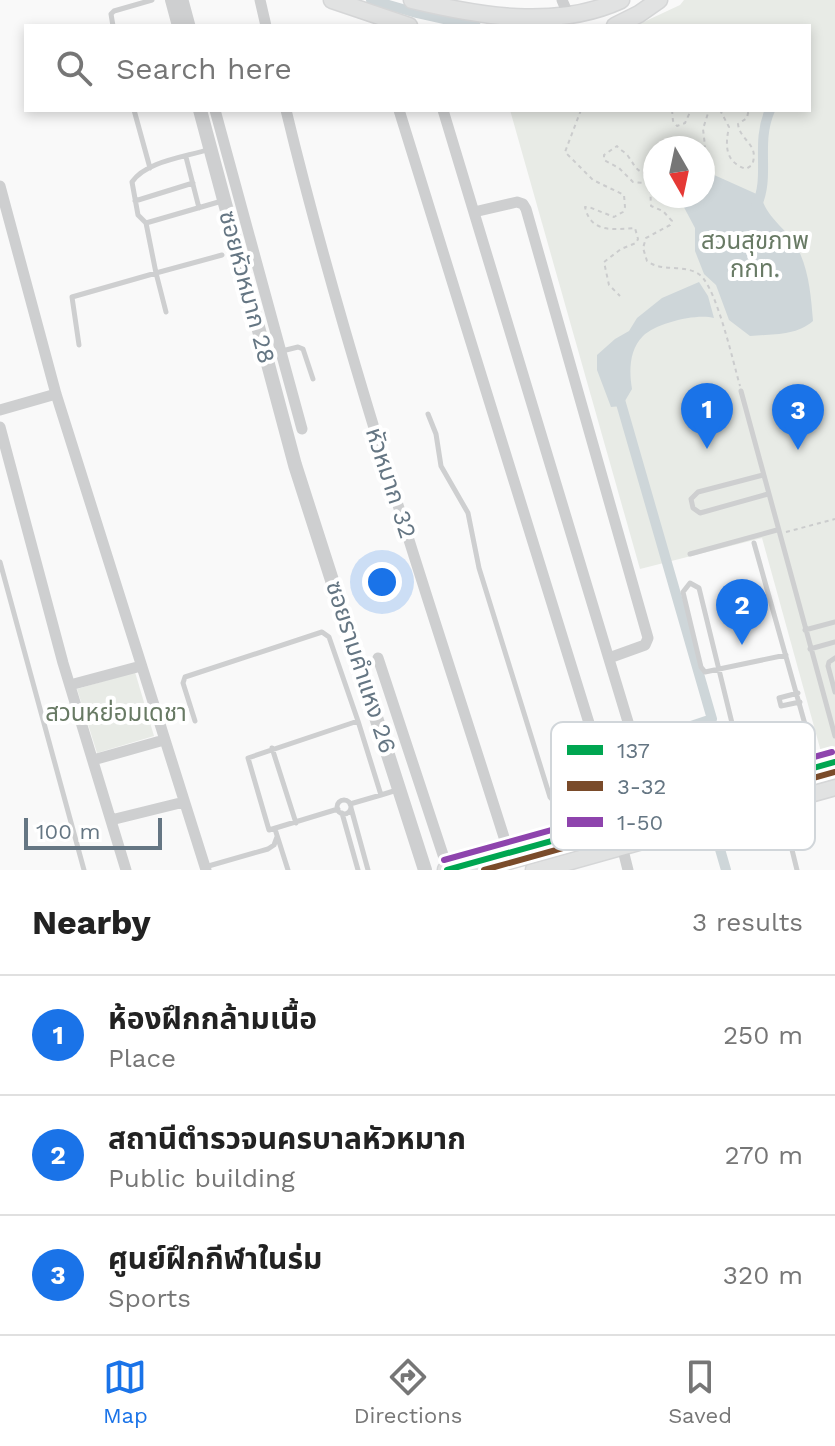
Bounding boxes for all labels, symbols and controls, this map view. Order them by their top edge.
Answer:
search box [24,24,811,112]
icon: search [52,46,96,90]
text: Search here [116,51,292,86]
north arrow [643,136,715,208]
street label: ซอยหัวหมาก 28 [213,207,281,367]
park label: สวนสุขภาพ กกท. [701,227,809,283]
pin: 1 [681,383,733,449]
pin: 3 [772,384,824,450]
street label: หัวหมาก 32 [360,424,422,542]
your location [362,562,402,602]
street label: ซอยรามคำแหง 26 [320,577,402,757]
pin: 2 [716,579,768,645]
park label: สวนหย่อมเดชา [45,699,187,727]
legend [551,722,815,850]
text: 137 [617,738,650,763]
text: 3-32 [617,774,666,799]
text: 1-50 [617,810,663,835]
scale bar [24,814,162,850]
text: 100 m [36,819,100,844]
text: Nearby [32,902,151,942]
text: 3 results [692,907,803,937]
text: ห้องฝึกกล้ามเนื้อ [108,1001,317,1036]
text: 1 [52,1020,64,1050]
text: 250 m [723,1020,803,1050]
text: Place [108,1043,176,1073]
text: สถานีตำรวจนครบาลหัวหมาก [108,1121,466,1156]
text: 2 [50,1140,66,1170]
text: 270 m [724,1140,803,1170]
text: Public building [108,1163,295,1193]
text: ศูนย์ฝึกกีฬาในร่ม [108,1241,322,1276]
text: 3 [50,1260,66,1290]
text: 320 m [723,1260,803,1290]
text: Sports [108,1283,191,1313]
tab: Map [103,1355,148,1428]
tab: Directions [354,1355,462,1428]
tab: Saved [668,1355,732,1428]

